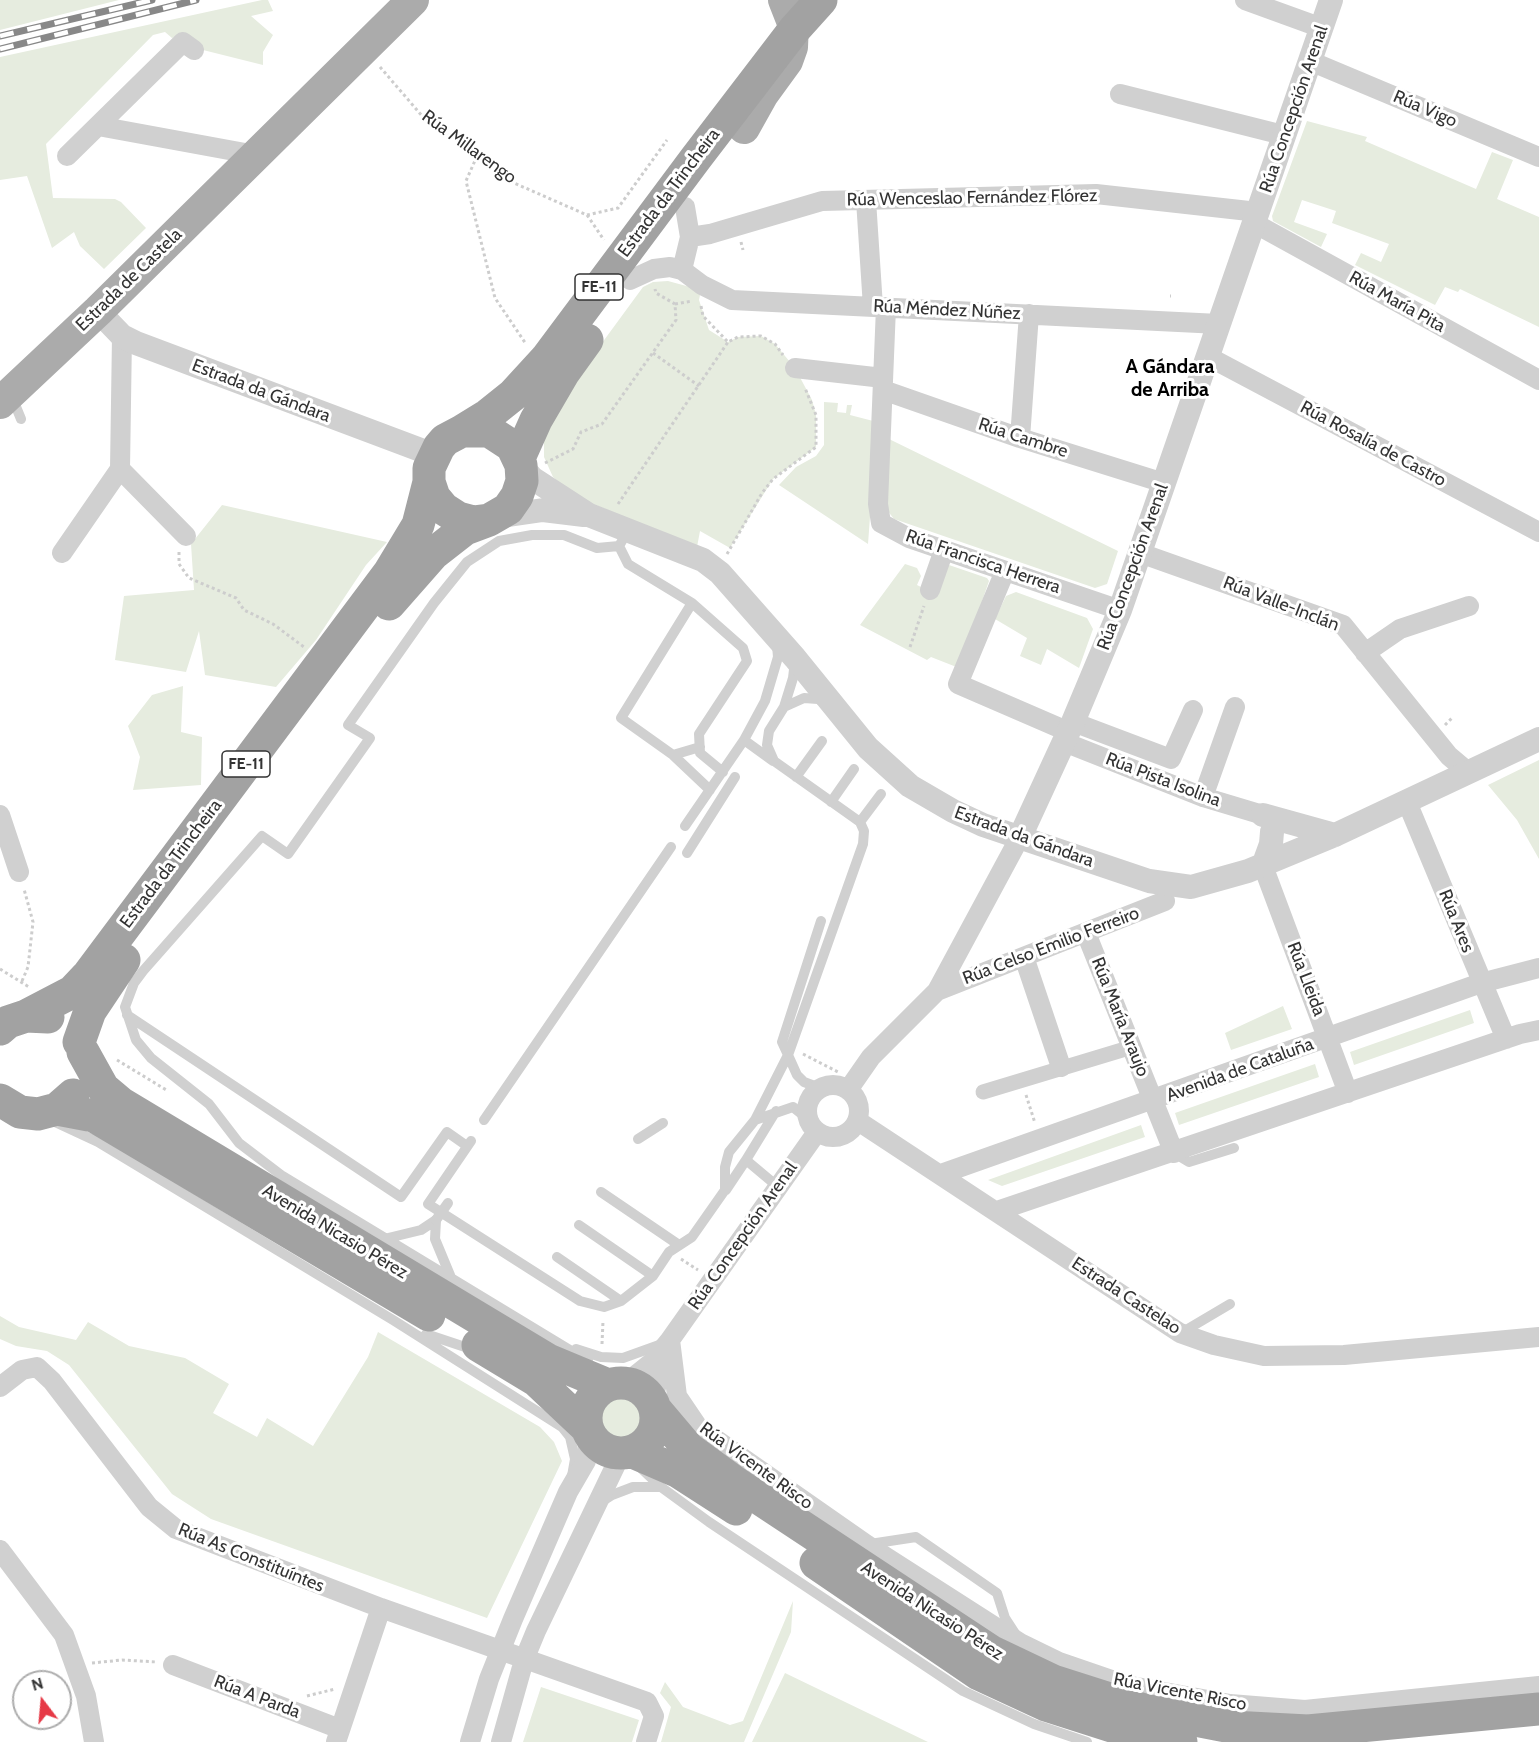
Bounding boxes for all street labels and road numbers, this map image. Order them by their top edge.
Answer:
street label: Rúa Concepción Arenal [1255,22,1333,196]
street label: Rúa Vigo [1390,86,1460,132]
street label: Rúa Millarengo [417,105,521,189]
street label: Estrada da Trincheira [614,124,724,262]
street label: Rúa Wenceslao Fernández Flórez [847,185,1097,211]
street label: Estrada de Castela [72,224,186,336]
street label: Rúa María Pita [1345,267,1449,337]
road number: FE-11 [575,274,623,300]
street label: Rúa Méndez Núñez [873,295,1021,325]
street label: Estrada da Gándara [189,355,333,427]
street label: Rúa Rosalía de Castro [1296,396,1450,492]
street label: Rúa Cambre [975,413,1071,463]
street label: Rúa Concepción Arenal [1093,481,1173,653]
street label: Rúa Francisca Herrera [903,525,1063,599]
street label: Rúa Valle-Inclán [1220,572,1342,636]
street label: Rúa Pista Isolina [1102,748,1224,812]
road number: FE-11 [222,751,270,777]
street label: Estrada da Trincheira [116,795,226,933]
street label: Estrada da Gándara [951,802,1097,872]
street label: Rúa Ares [1434,886,1478,956]
street label: Rúa Celso Emilio Ferreiro [960,902,1142,990]
street label: Rúa Lleida [1282,939,1330,1019]
street label: Rúa María Araujo [1086,954,1154,1080]
street label: Avenida de Cataluña [1164,1033,1316,1107]
street label: Rúa Concepción Arenal [684,1158,802,1314]
street label: Avenida Nicasio Pérez [258,1180,412,1284]
street label: Estrada Castelao [1068,1253,1184,1339]
street label: Rúa Vicente Risco [695,1418,817,1514]
street label: Rúa As Constituíntes [175,1519,327,1597]
street label: Avenida Nicasio Pérez [857,1557,1007,1665]
street label: Rúa Vicente Risco [1112,1669,1248,1715]
street label: Rúa A Parda [211,1671,303,1723]

